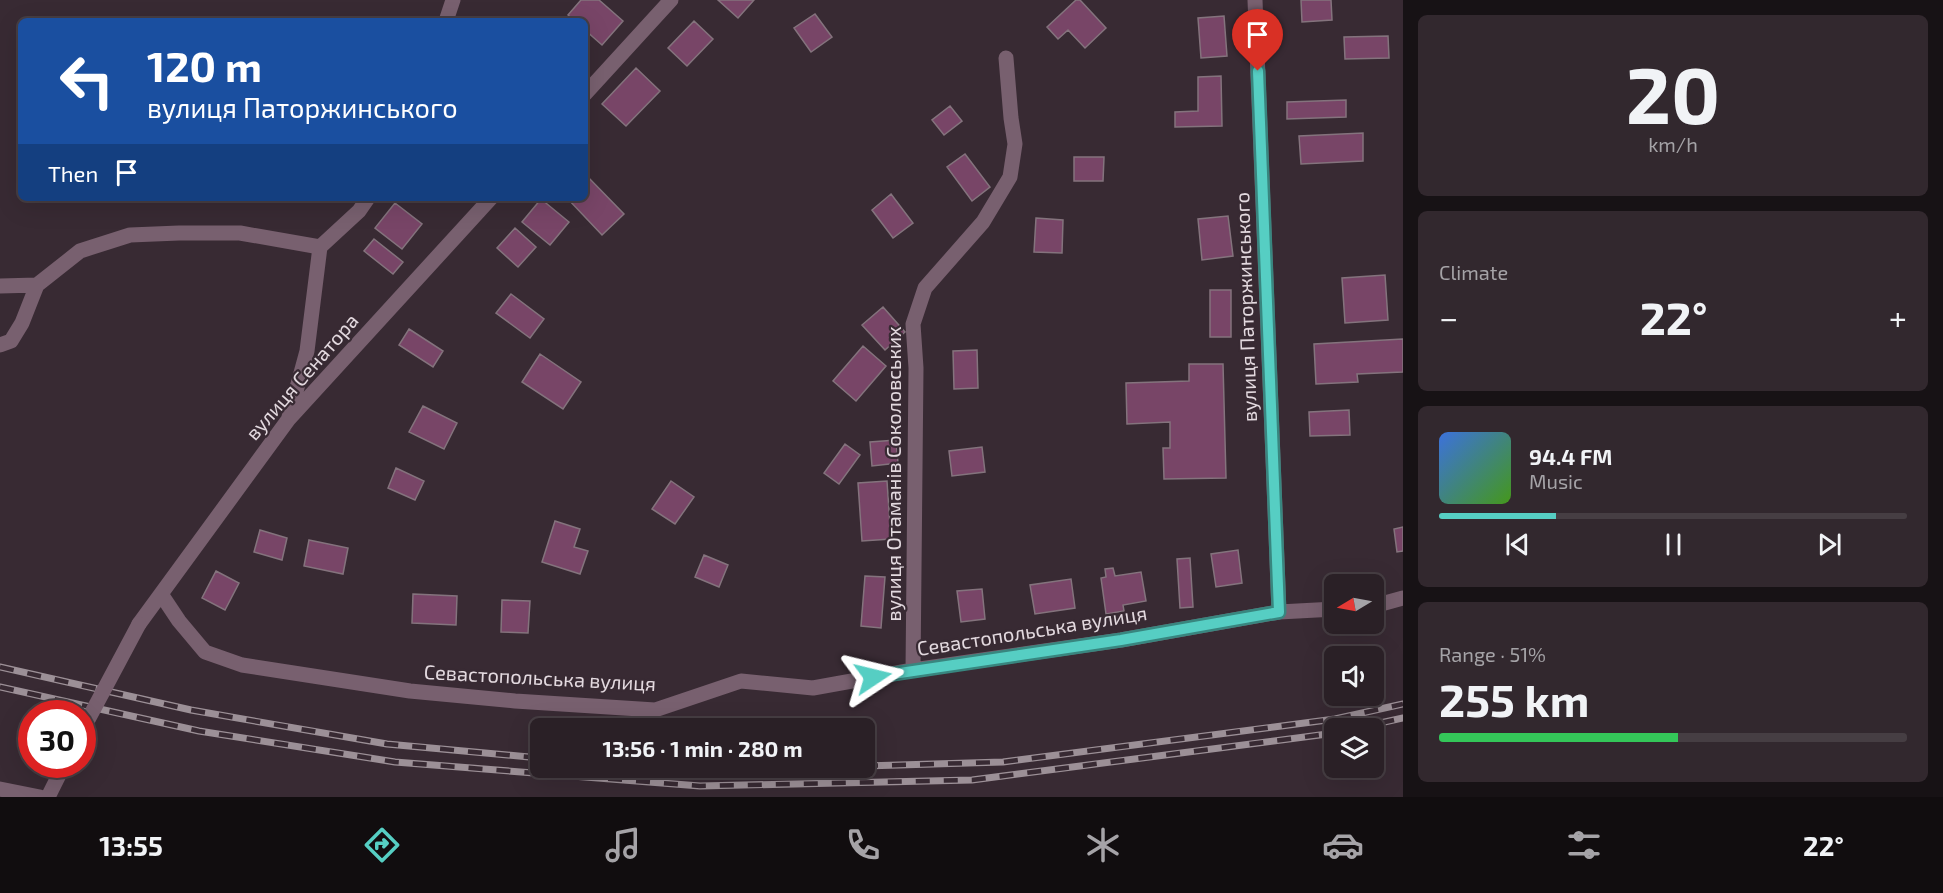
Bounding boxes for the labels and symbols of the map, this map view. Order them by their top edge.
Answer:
pin [1232,9,1283,71]
street label: вулиця Паторжинського [1229,192,1262,422]
street label: вулиця Сенатора [240,308,363,445]
street label: вулиця Отаманів Соколовських [881,326,906,622]
north arrow [1324,574,1384,634]
street label: Севастопольська вулиця [915,600,1149,661]
position arrow [841,645,905,709]
street label: Севастопольська вулиця [423,659,657,696]
speed limit sign: 30 [18,700,96,778]

